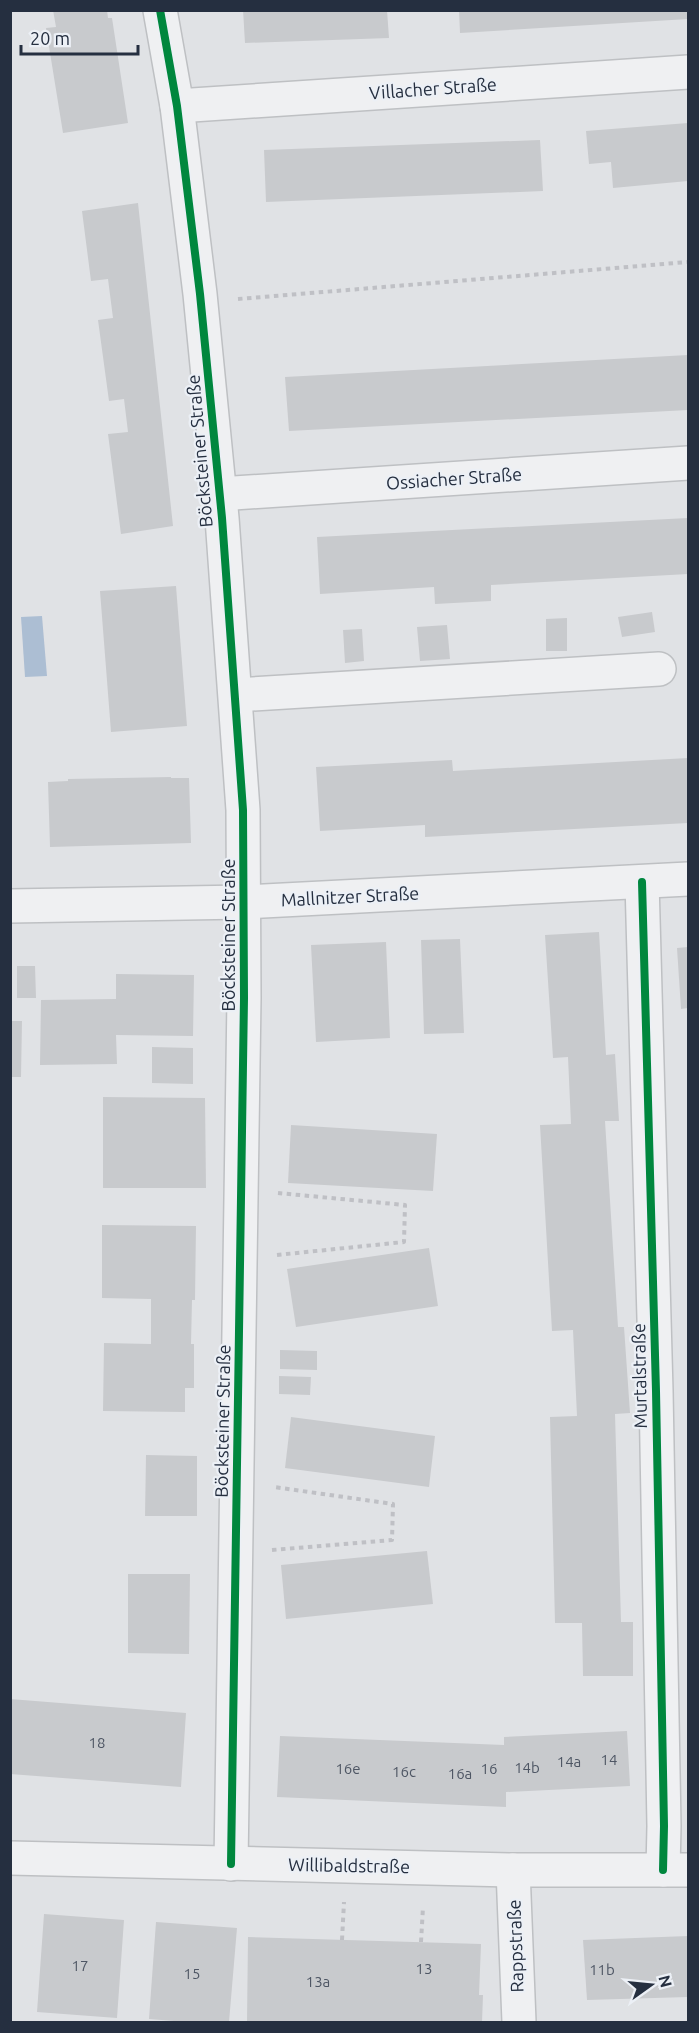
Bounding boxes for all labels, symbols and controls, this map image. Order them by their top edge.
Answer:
scale bar [21,18,138,56]
text: 20 m [30,28,70,48]
street label: Villacher Straße [368,74,497,102]
street label: Böcksteiner Straße [182,374,216,528]
street label: Ossiacher Straße [385,463,523,493]
street label: Böcksteiner Straße [218,858,238,1012]
street label: Mallnitzer Straße [280,882,420,910]
street label: Murtalstraße [628,1323,650,1429]
street label: Böcksteiner Straße [211,1344,233,1498]
house number: 18 [89,1734,105,1751]
house number: 14 [601,1751,617,1768]
house number: 14a [557,1753,581,1770]
house number: 14b [514,1759,540,1776]
house number: 16e [335,1760,361,1777]
house number: 16 [481,1760,497,1777]
house number: 16c [392,1763,416,1780]
house number: 16a [448,1765,472,1782]
street label: Willibaldstraße [288,1854,410,1876]
street label: Rappstraße [503,1899,527,1993]
north arrow [621,1955,681,2015]
house number: 17 [72,1957,88,1974]
house number: 13 [416,1960,432,1977]
house number: 11b [589,1961,615,1978]
house number: 15 [184,1965,200,1982]
house number: 13a [306,1973,330,1990]
text: N [655,1973,676,1989]

